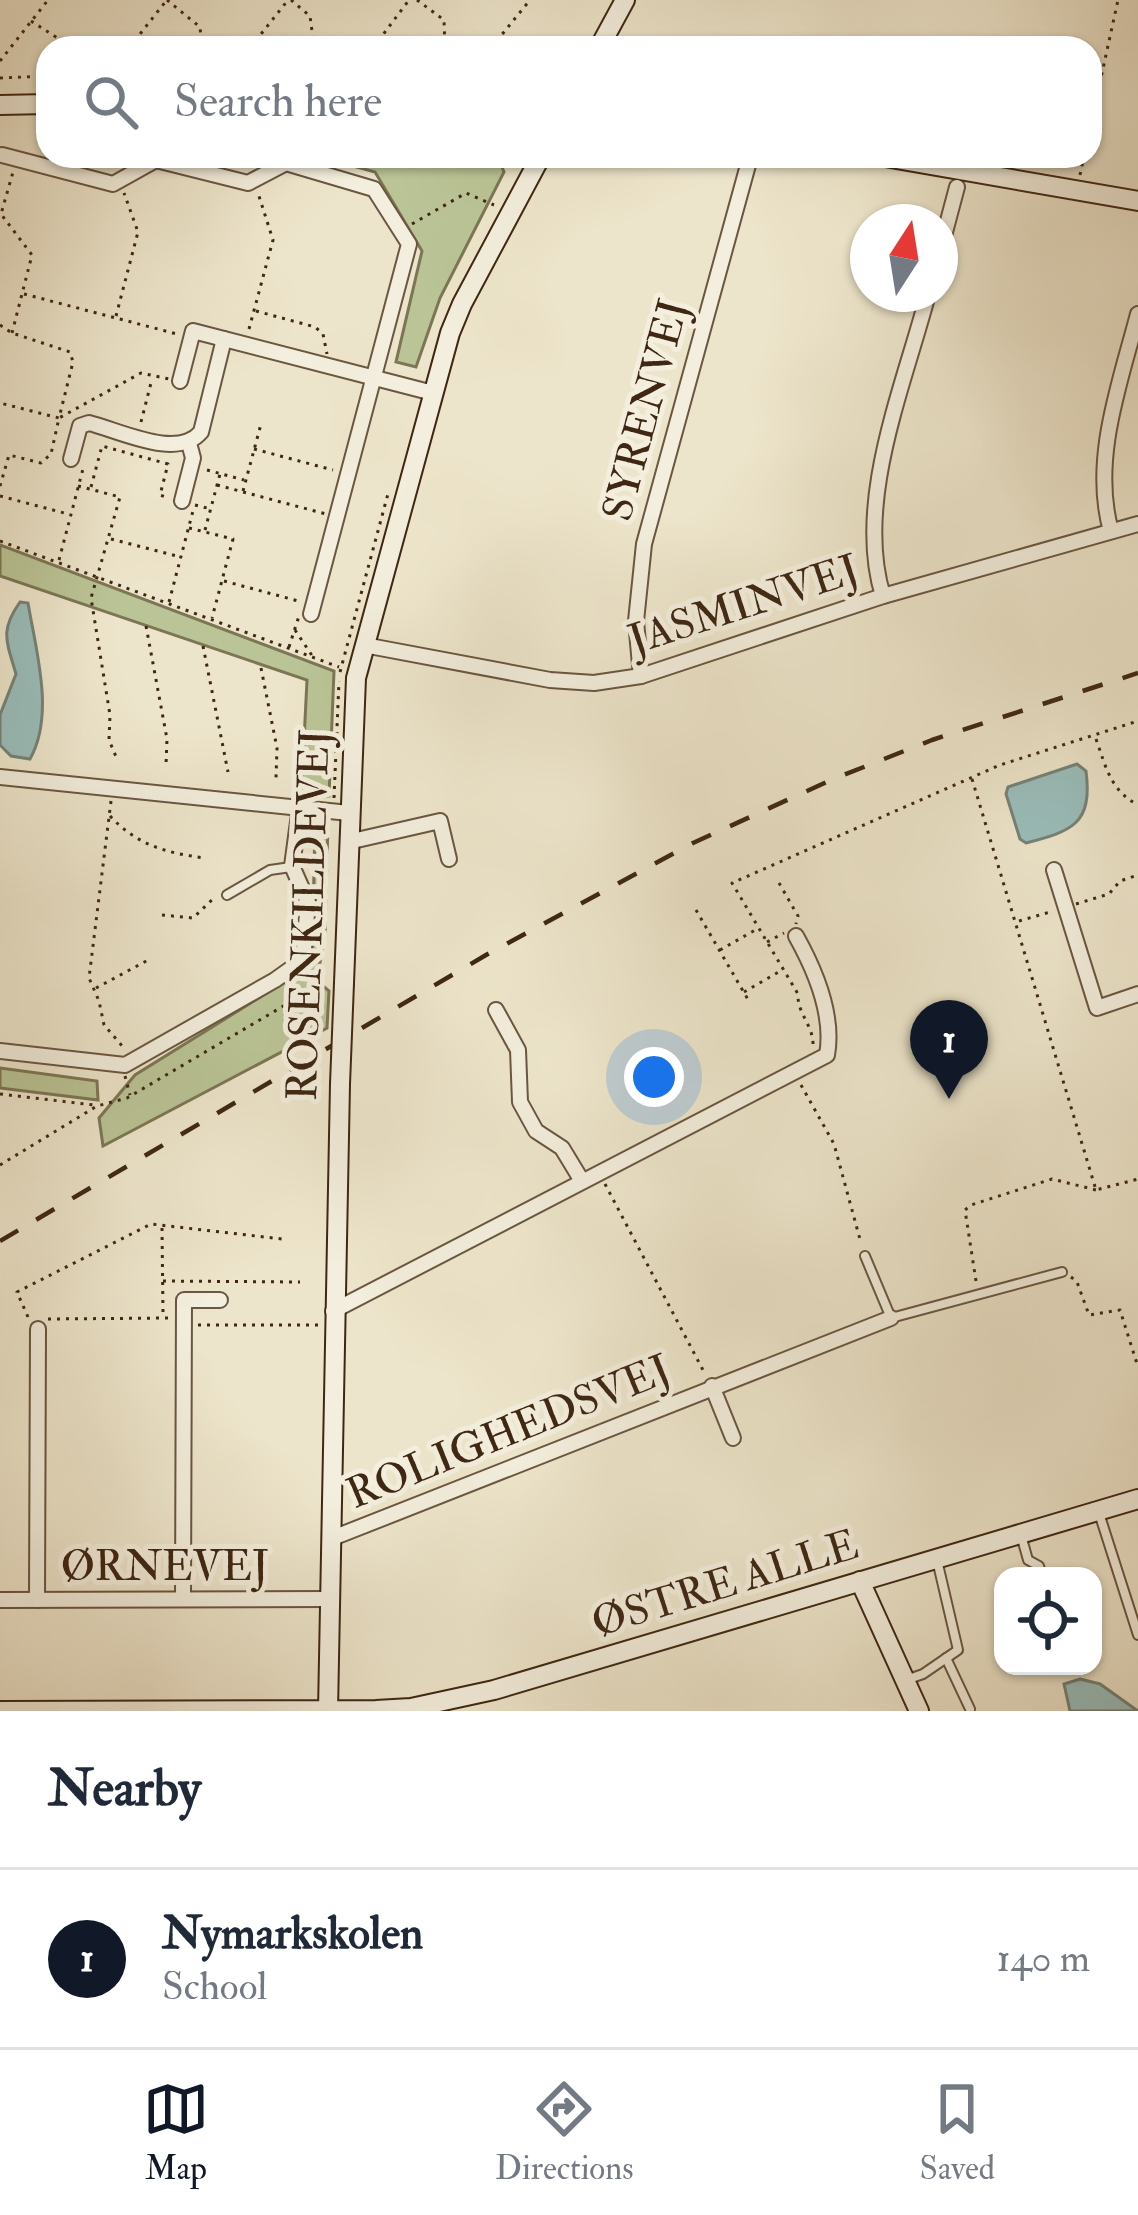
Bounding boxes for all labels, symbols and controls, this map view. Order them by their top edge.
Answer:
search box [36,36,1102,168]
icon: search [78,69,144,135]
text: Search here [174,74,382,130]
north arrow [850,204,958,312]
street label: SYRENVEJ [591,293,701,527]
street label: JASMINVEJ [621,543,866,667]
street label: ROSENKILDEVEJ [277,728,341,1102]
pin: 1 [910,1000,988,1099]
your location [624,1047,684,1107]
street label: ROLIGHEDSVEJ [340,1343,678,1521]
street label: ØSTRE ALLE [586,1519,864,1649]
street label: ØRNEVEJ [61,1541,269,1593]
map controls [994,1567,1102,1675]
button: locate [994,1567,1102,1675]
text: Nearby [48,1757,201,1821]
text: Nymarkskolen [162,1906,423,1962]
text: 1 [80,1934,94,1983]
text: 140 m [997,1934,1090,1983]
text: School [162,1962,267,2011]
tab: Map [143,2076,209,2189]
tab: Directions [495,2076,634,2189]
tab: Saved [920,2076,995,2189]

